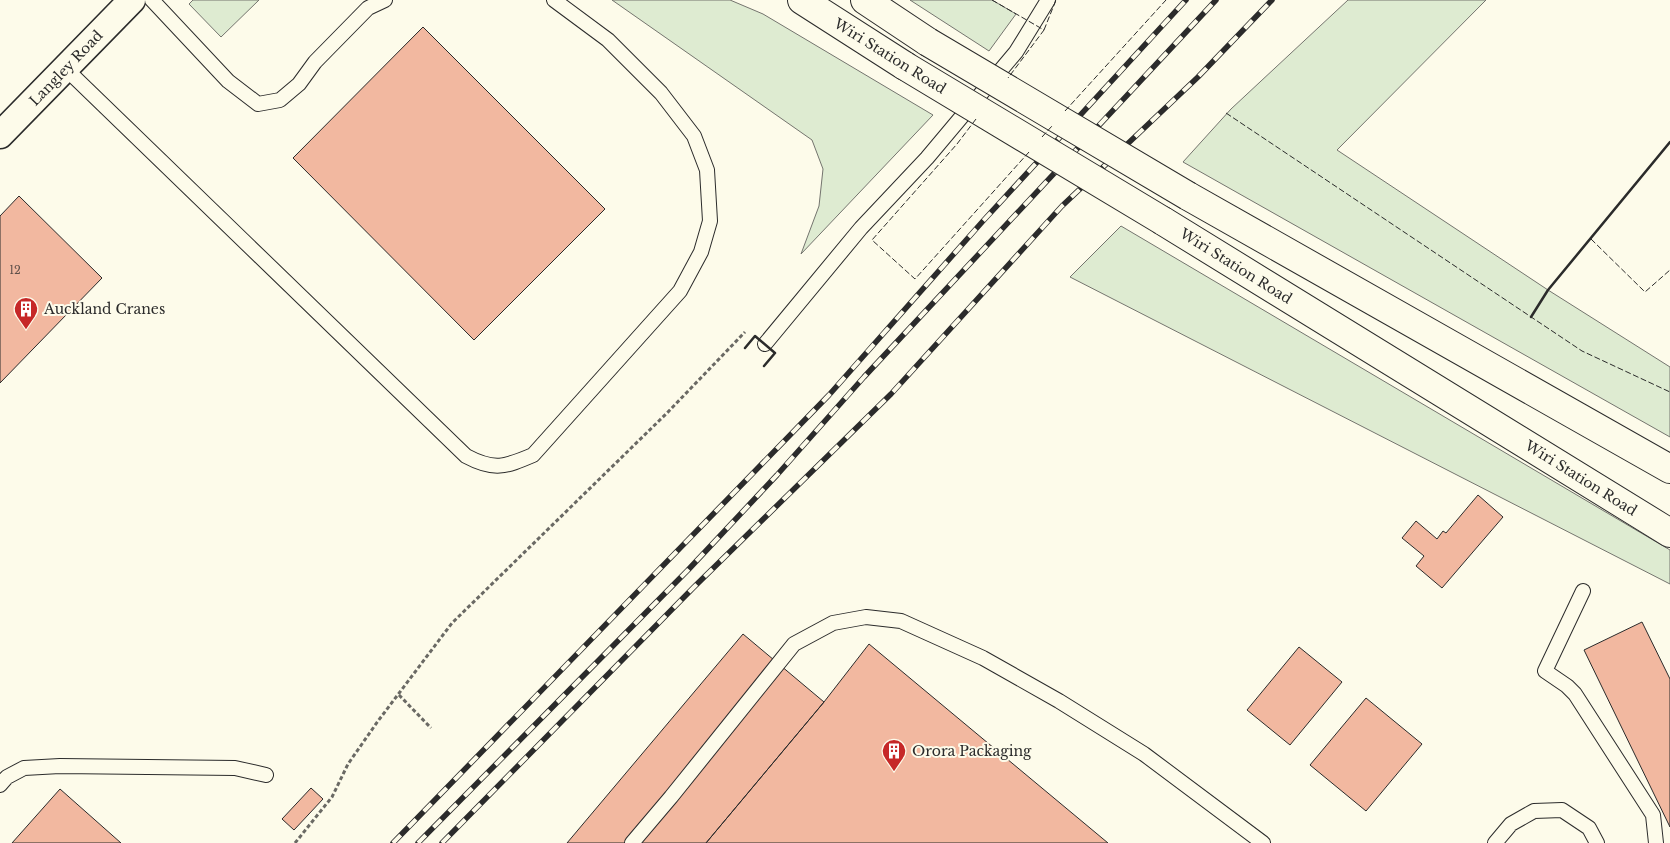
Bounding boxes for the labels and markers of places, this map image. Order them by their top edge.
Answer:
building icon: Auckland Cranes [13,296,39,330]
place label: Auckland Cranes [43,300,165,318]
building icon: Orora Packaging [881,738,907,772]
place label: Orora Packaging [912,742,1032,760]

